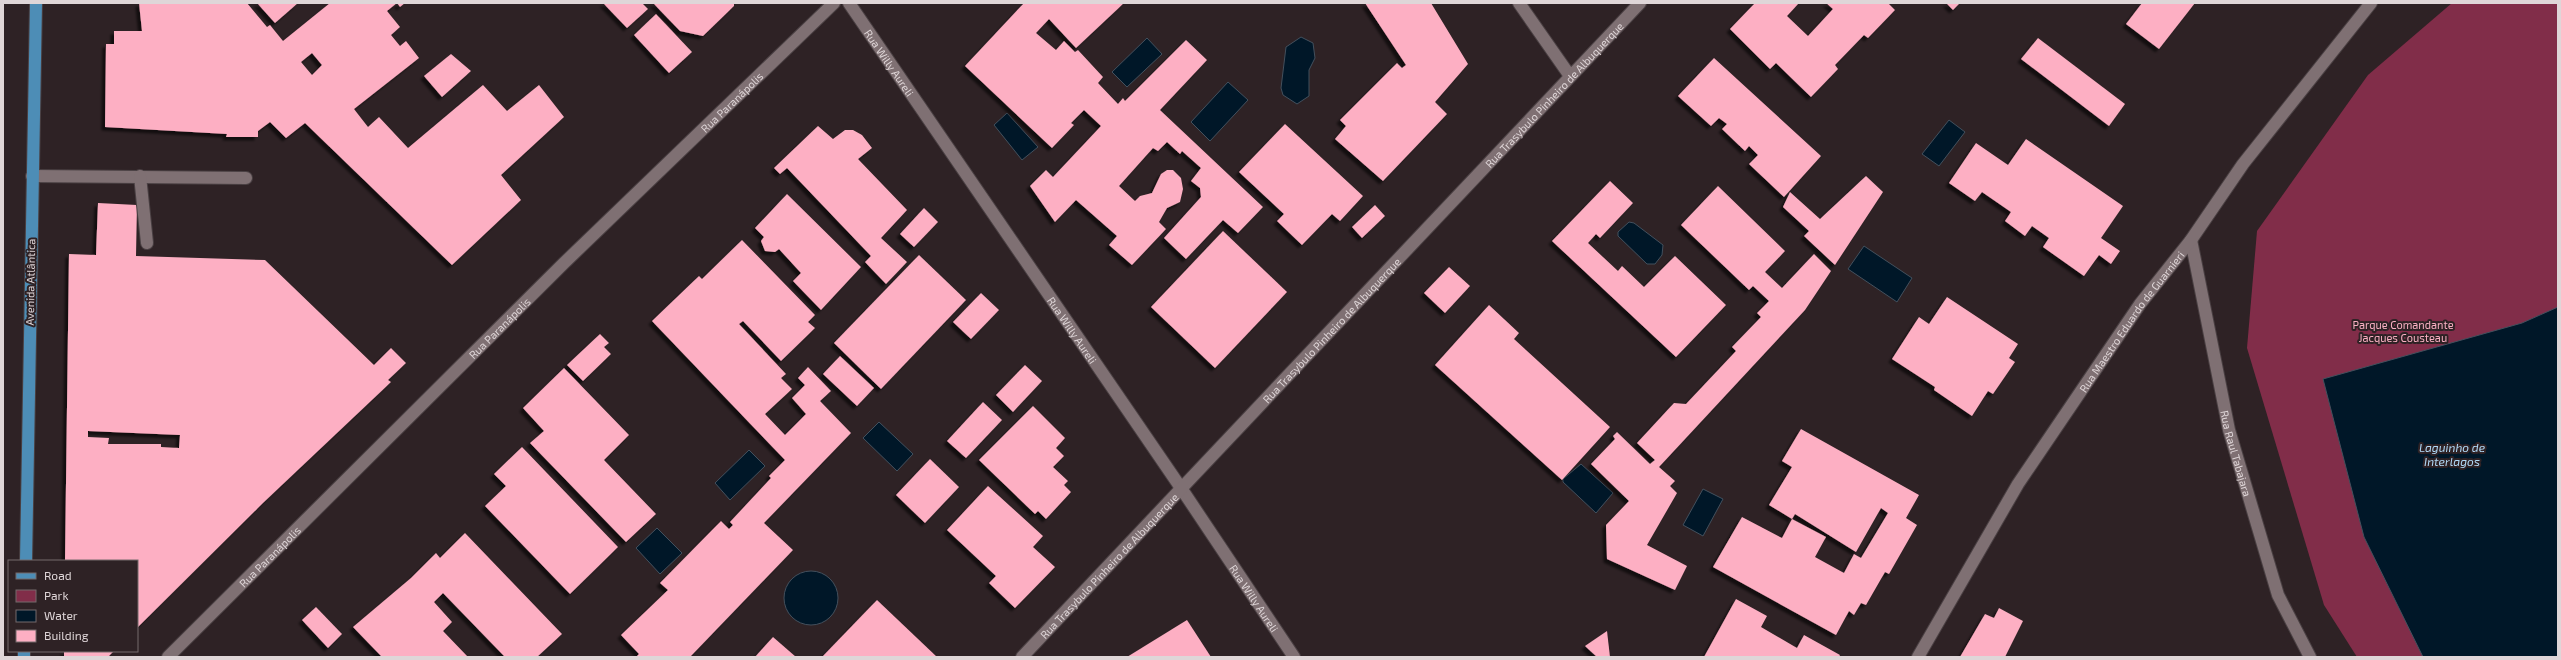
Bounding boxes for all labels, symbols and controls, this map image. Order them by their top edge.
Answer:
street label: Rua Trasybulo Pinheiro de Albuquerque [1482,19,1625,170]
street label: Rua Willy Aureli [862,27,917,98]
street label: Rua Paranápolis [698,69,765,135]
street label: Avenida Atlântica [23,238,37,326]
street label: Rua Maestro Eduardo de Guarnieri [2076,248,2186,394]
street label: Rua Trasybulo Pinheiro de Albuquerque [1259,254,1403,405]
street label: Rua Paranápolis [466,294,533,361]
street label: Rua Willy Aureli [1045,294,1100,366]
park label: Parque Comandante Jacques Cousteau [2352,318,2454,344]
street label: Rua Raul Tabajara [2219,409,2255,498]
water label: Laguinho de Interlagos [2419,440,2486,468]
street label: Rua Trasybulo Pinheiro de Albuquerque [1037,490,1180,641]
street label: Rua Paranápolis [236,523,303,589]
legend [8,560,138,652]
street label: Rua Willy Aureli [1227,562,1282,634]
text: Road [44,568,72,582]
text: Park [44,588,69,602]
text: Water [44,608,78,622]
text: Building [44,628,89,642]

